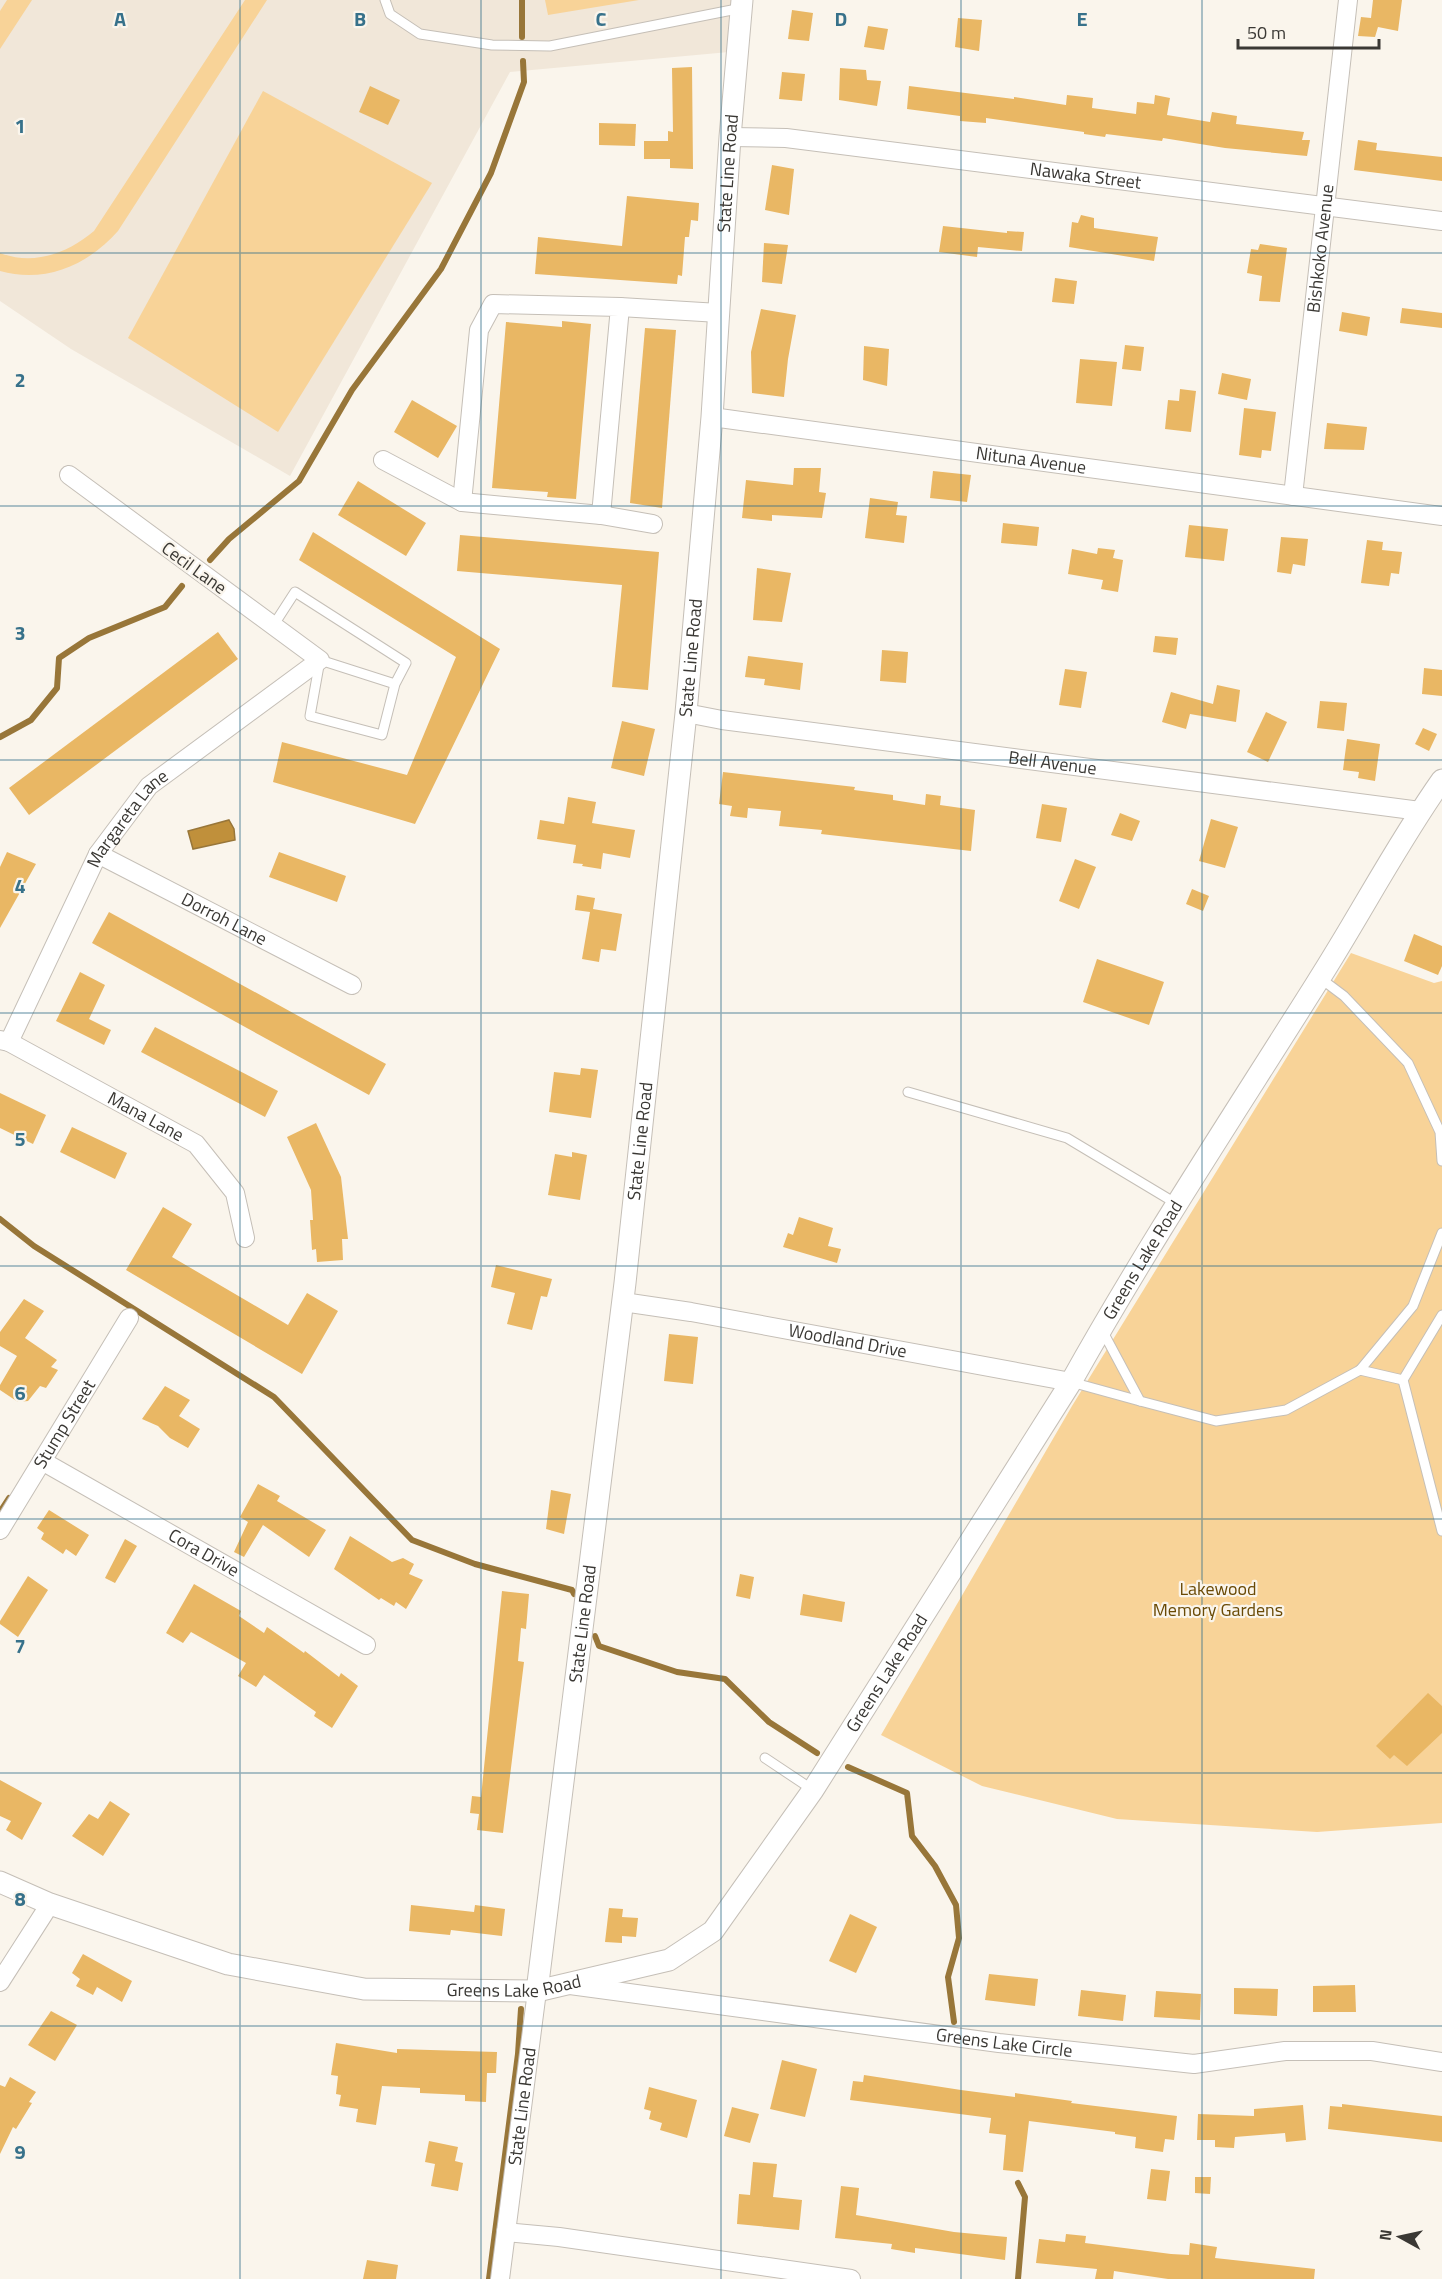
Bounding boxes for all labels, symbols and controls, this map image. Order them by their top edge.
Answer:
text: A [114,3,126,34]
text: B [354,3,366,34]
text: C [596,3,607,34]
text: D [835,3,847,34]
text: E [1076,3,1088,34]
scale bar [1238,12,1379,50]
text: 50 m [1247,19,1286,46]
text: 1 [14,110,26,141]
street label: State Line Road [710,113,745,233]
street label: Nawaka Street [1028,155,1144,196]
street label: Bishkoko Avenue [1299,183,1340,314]
text: 2 [14,364,26,395]
street label: Nituna Avenue [974,439,1088,481]
street label: Cecil Lane [156,535,233,601]
street label: State Line Road [672,598,709,718]
text: 3 [14,617,26,648]
street label: Bell Avenue [1007,743,1098,782]
street label: Margareta Lane [79,762,173,872]
text: 4 [14,870,26,901]
street label: Dorroh Lane [177,885,272,952]
street label: State Line Road [620,1081,659,1202]
street label: Mana Lane [103,1084,189,1148]
text: 5 [14,1123,26,1154]
street label: Greens Lake Road [1096,1195,1189,1325]
street label: Woodland Drive [786,1316,909,1365]
street label: Stump Street [26,1373,102,1474]
text: 6 [14,1377,26,1408]
street label: Cora Drive [164,1521,244,1583]
street label: State Line Road [561,1563,603,1684]
park label: Lakewood Memory Gardens [1153,1575,1283,1623]
street label: Greens Lake Road [839,1609,934,1737]
text: 7 [14,1630,26,1661]
text: 8 [14,1883,26,1914]
street label: Greens Lake Road [446,1967,584,2004]
street label: Greens Lake Circle [934,2021,1074,2064]
street label: State Line Road [501,2046,543,2167]
text: 9 [14,2136,26,2167]
north arrow [1370,2207,1430,2267]
text: N [1372,2228,1398,2242]

